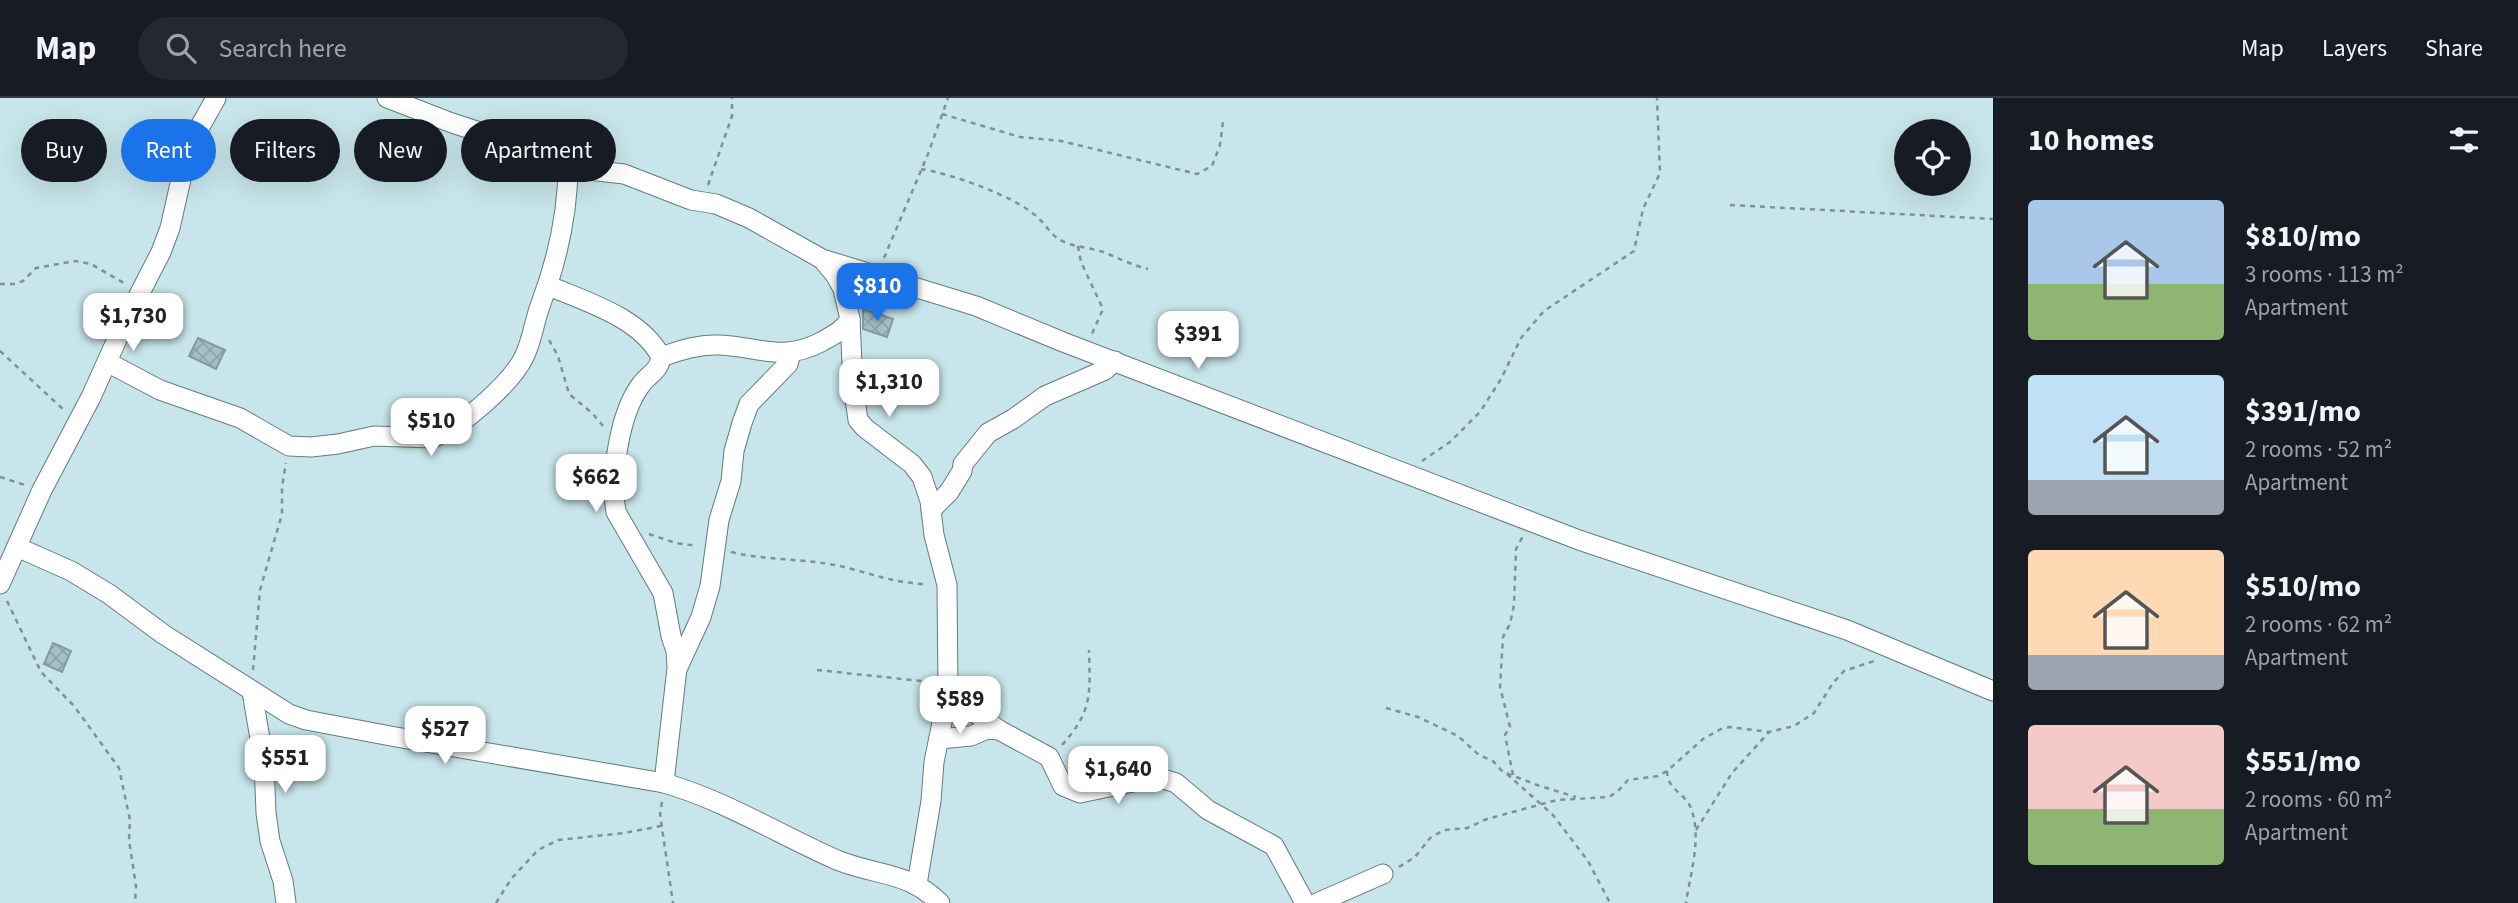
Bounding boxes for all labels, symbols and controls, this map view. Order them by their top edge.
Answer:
search box [138,17,628,80]
text: Map [35,25,96,72]
icon: search [162,29,200,67]
text: Search here [218,30,347,67]
text: Map [2241,31,2284,66]
text: Layers [2322,31,2387,66]
text: Share [2425,31,2483,66]
chip: Buy [21,119,107,182]
chip: Rent [121,119,216,182]
chip: Filters [230,119,340,182]
chip: New [354,119,447,182]
chip: Apartment [461,119,616,182]
map controls [1894,119,1971,196]
button: locate [1894,119,1971,196]
text: 10 homes [2028,119,2154,162]
icon: filters [2445,121,2483,159]
text: $810/mo [2245,215,2361,258]
icon: home [2084,228,2168,312]
text: 3 rooms · 113 m² [2245,258,2404,291]
pin: $810 [836,264,918,323]
text: $810 [853,269,901,302]
text: Apartment [2245,291,2348,324]
pin: $1,730 [76,294,190,353]
text: $1,730 [99,299,167,332]
pin: $391 [1157,312,1239,371]
text: $391 [1174,317,1222,350]
pin: $1,310 [832,360,946,419]
text: $1,310 [855,365,923,398]
text: $391/mo [2245,390,2361,433]
pin: $510 [390,398,472,458]
icon: home [2084,403,2168,487]
text: $510 [407,404,455,437]
text: 2 rooms · 52 m² [2245,433,2392,466]
pin: $662 [555,454,637,514]
text: $662 [572,460,620,493]
text: Apartment [2245,466,2348,499]
text: $510/mo [2245,565,2361,608]
icon: home [2084,578,2168,662]
text: 2 rooms · 62 m² [2245,608,2392,641]
text: Apartment [2245,641,2348,674]
pin: $589 [919,676,1001,736]
text: $589 [936,682,984,715]
pin: $527 [404,706,486,766]
text: $527 [421,712,469,745]
pin: $551 [244,736,326,795]
text: $551/mo [2245,740,2361,783]
text: $551 [261,741,309,774]
pin: $1,640 [1061,746,1175,806]
text: $1,640 [1084,752,1152,785]
icon: home [2084,753,2168,837]
text: 2 rooms · 60 m² [2245,783,2392,816]
text: Apartment [2245,816,2348,849]

